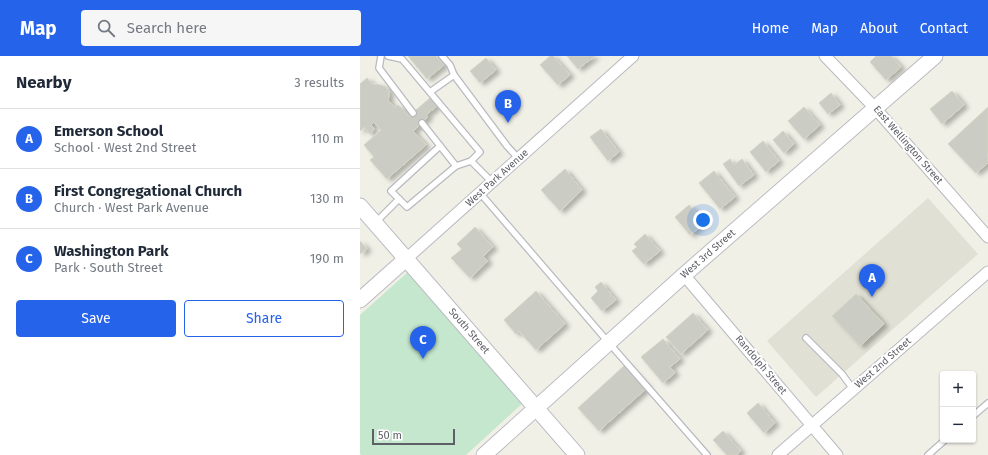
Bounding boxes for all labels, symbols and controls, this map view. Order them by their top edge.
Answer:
search box [81,10,361,46]
text: Map [20,17,57,40]
icon: search [95,17,117,39]
text: Search here [127,19,207,37]
text: Home [752,20,789,37]
text: Map [811,20,838,37]
text: About [860,20,898,37]
text: Contact [920,20,968,37]
text: Nearby [16,72,71,93]
text: 3 results [294,75,344,90]
pin: B [495,90,521,123]
street label: East Wellington Street [871,103,946,187]
text: Emerson School [54,122,163,140]
text: A [25,131,33,146]
text: 110 m [311,131,344,146]
text: School · West 2nd Street [54,140,196,155]
street label: West Park Avenue [463,147,531,209]
text: First Congregational Church [54,182,242,200]
text: B [25,191,33,206]
text: 130 m [310,191,344,206]
text: Church · West Park Avenue [54,200,209,215]
your location [693,210,713,230]
street label: West 3rd Street [678,227,738,281]
text: Washington Park [54,242,169,260]
text: C [25,251,33,266]
text: 190 m [310,251,344,266]
text: Park · South Street [54,260,163,275]
pin: A [859,264,885,297]
button: Save [16,300,176,337]
button: Share [184,300,344,337]
street label: South Street [446,306,492,356]
pin: C [410,326,436,359]
street label: Randolph Street [733,333,789,397]
street label: West 2nd Street [852,335,914,391]
map controls [940,371,976,443]
button: + [940,371,976,407]
button: − [940,407,976,443]
scale bar [372,427,455,446]
text: 50 m [378,429,402,442]

